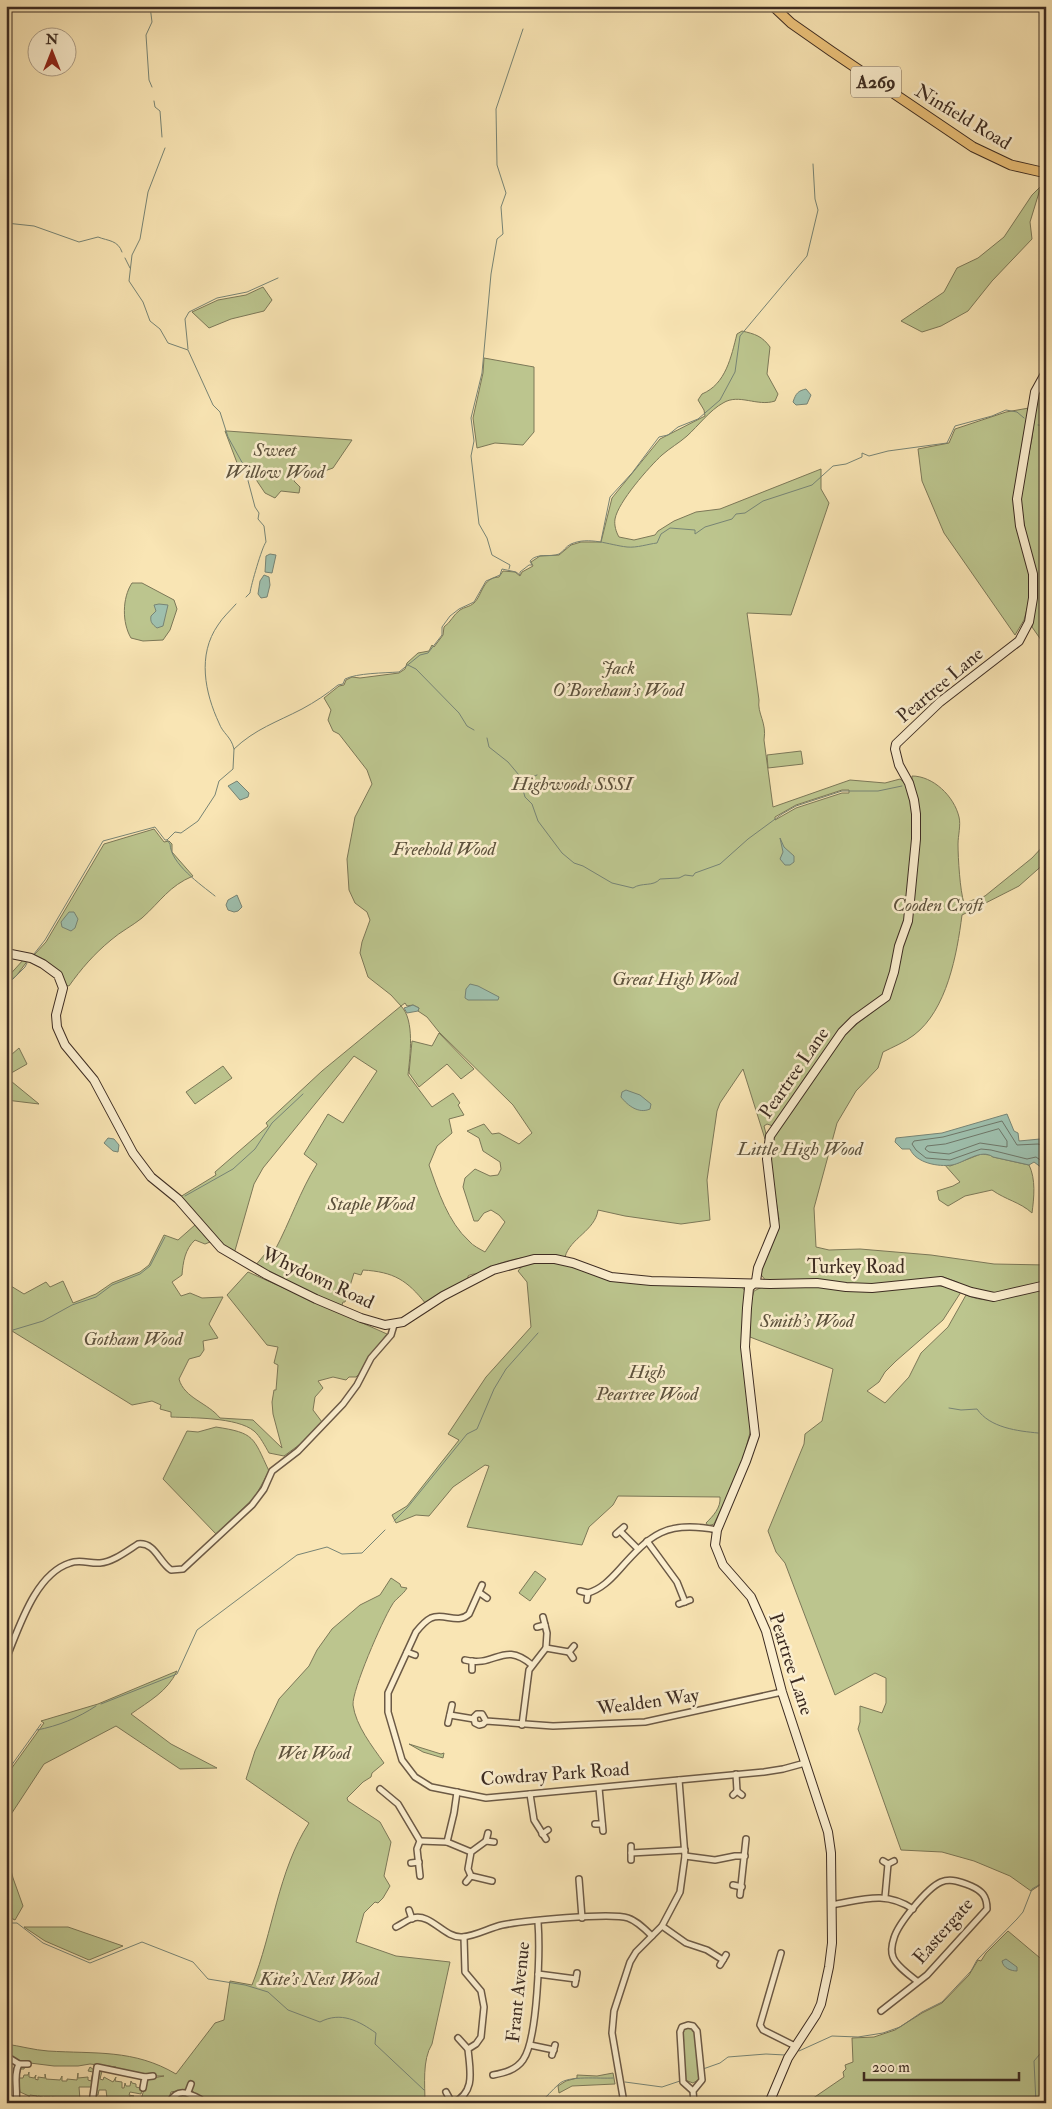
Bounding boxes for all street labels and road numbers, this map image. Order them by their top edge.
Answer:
road number: A269 [851,66,901,98]
street label: Ninfield Road [911,79,1016,155]
street label: Peartree Lane [892,642,988,728]
street label: Peartree Lane [754,1023,834,1123]
street label: Whydown Road [257,1241,378,1315]
street label: Turkey Road [807,1255,906,1279]
street label: Peartree Lane [763,1610,819,1718]
street label: Wealden Way [594,1683,701,1721]
street label: Cowdray Park Road [480,1757,631,1791]
street label: Eastergate [908,1893,978,1969]
street label: Frant Avenue [501,1940,535,2044]

